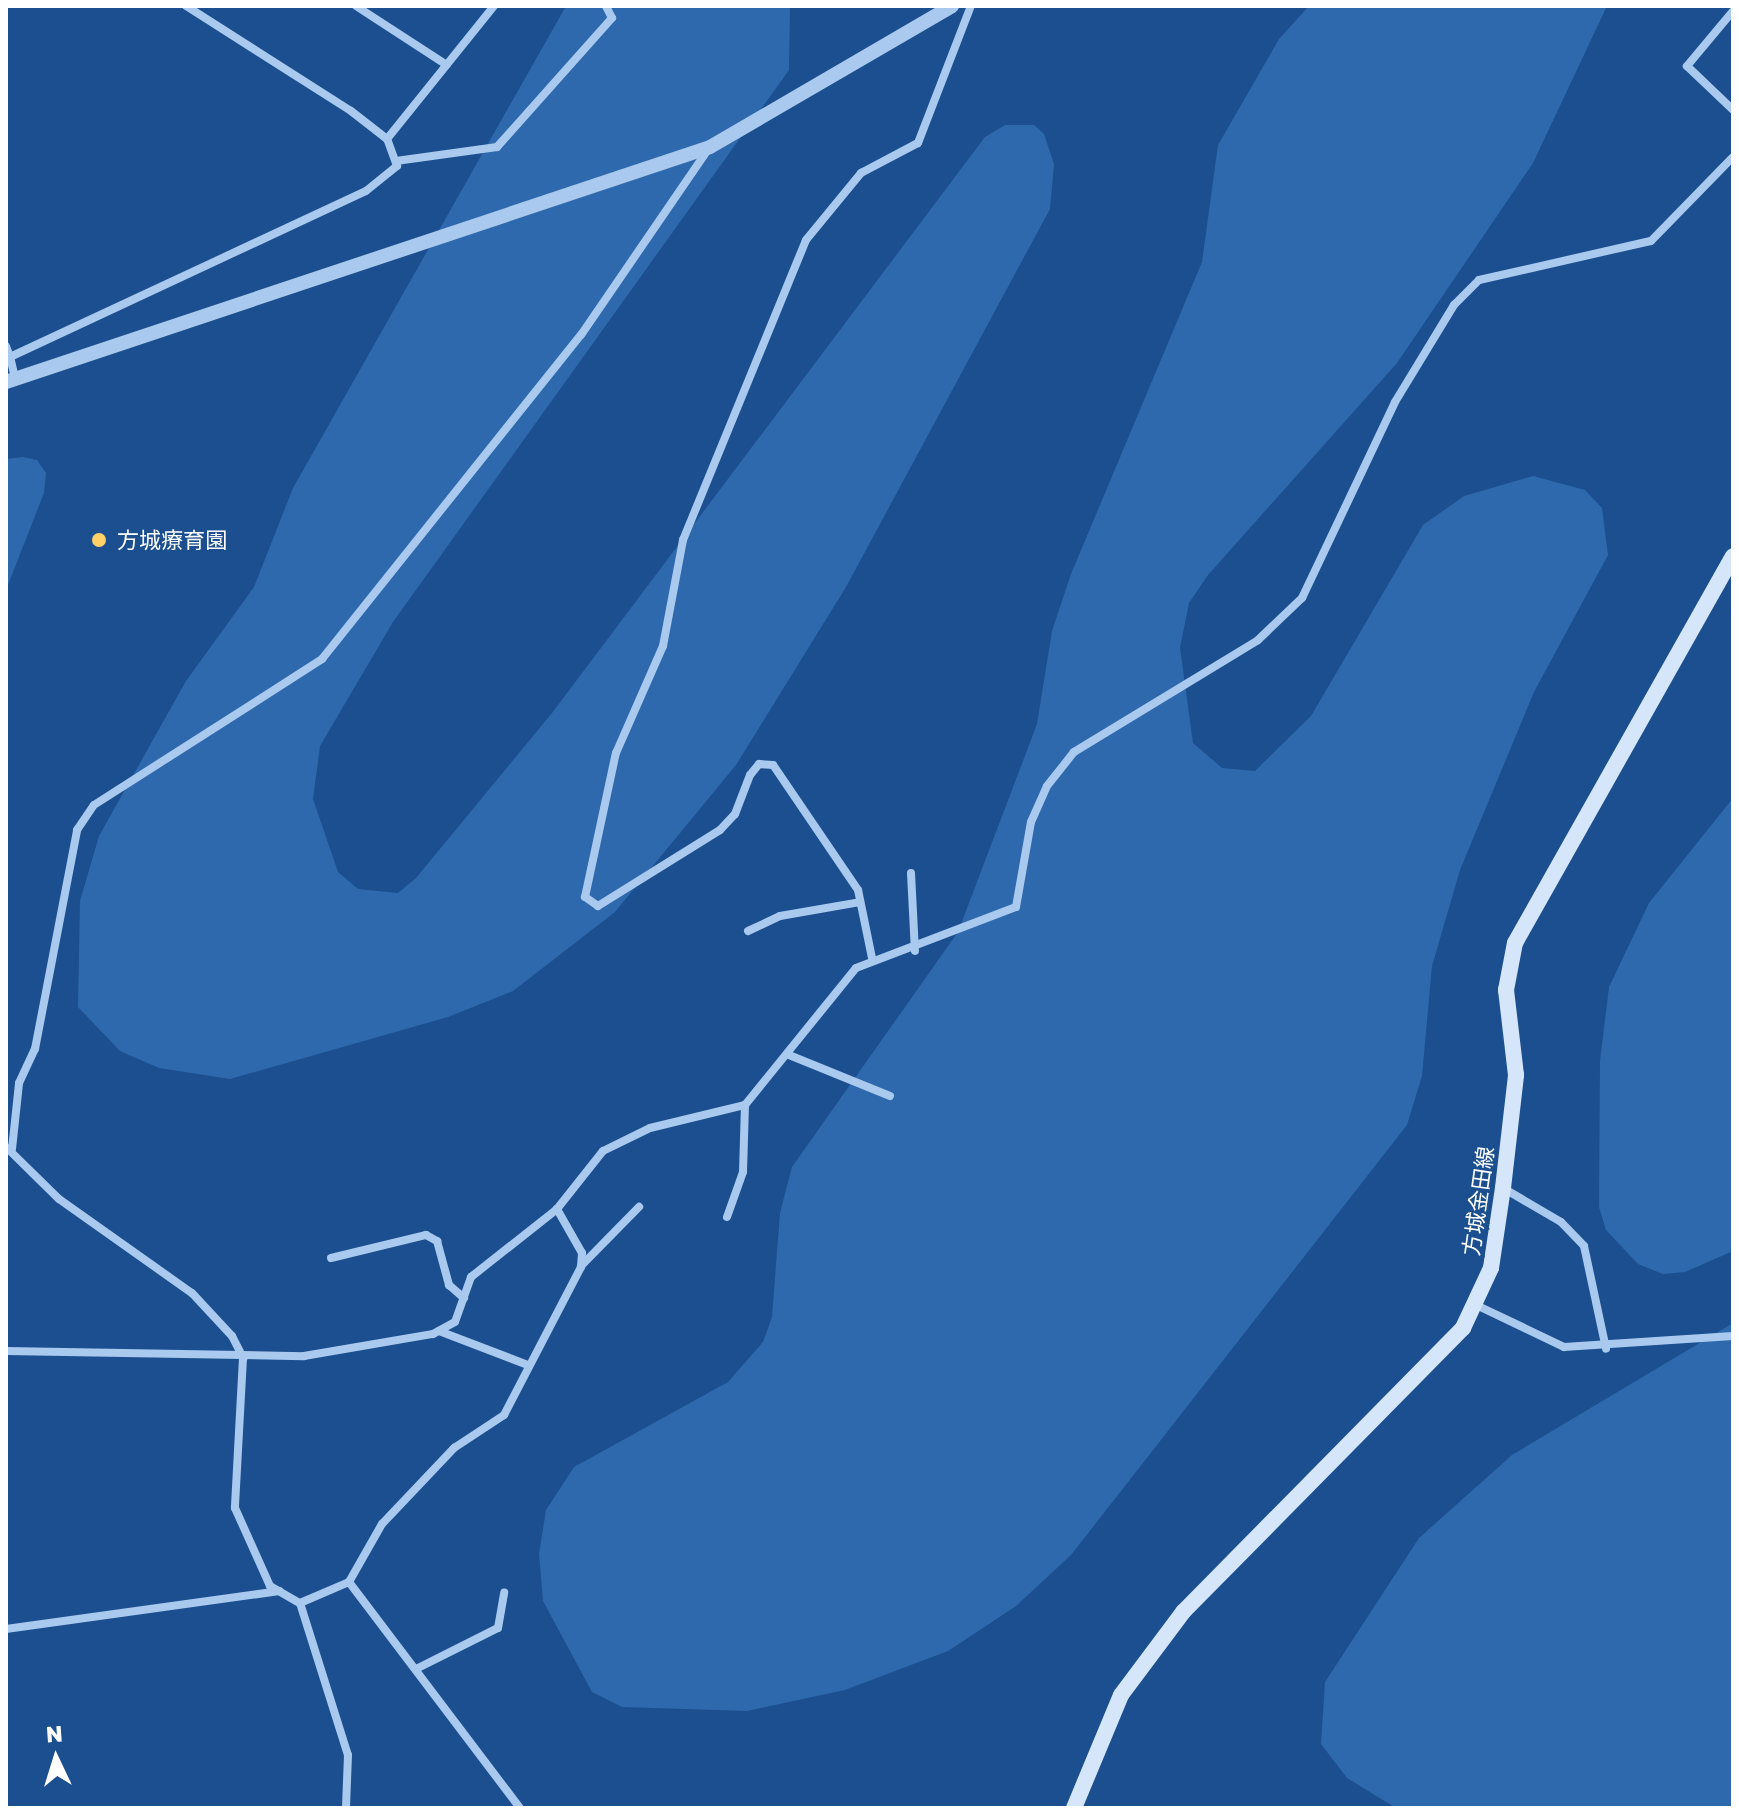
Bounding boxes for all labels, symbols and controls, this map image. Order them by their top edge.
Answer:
place label: 方城療育園 [117,527,227,553]
marker: 方城療育園 [88,529,110,551]
street label: 方城金田線 [1457,1145,1499,1257]
north arrow [16,1718,96,1798]
text: N [45,1720,64,1748]

